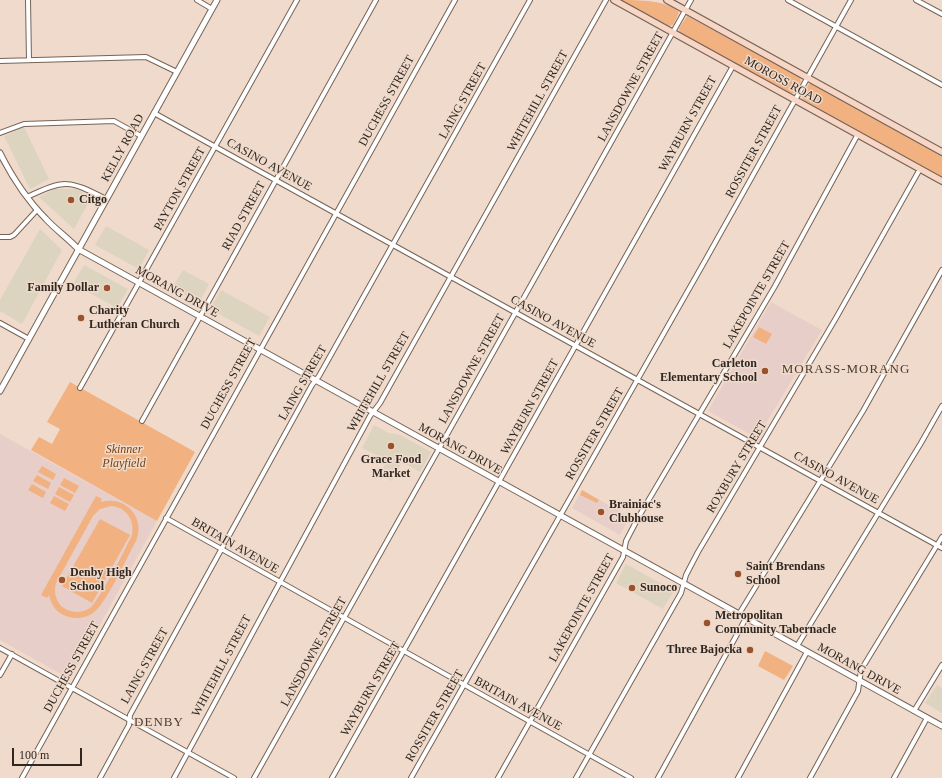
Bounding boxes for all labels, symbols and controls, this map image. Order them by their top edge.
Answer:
street label: LANSDOWNE STREET [595,30,667,144]
street label: WHITEHILL STREET [504,48,572,154]
street label: DUCHESS STREET [356,53,418,149]
street label: MOROSS ROAD [742,54,824,108]
street label: LAING STREET [436,61,490,141]
street label: WAYBURN STREET [656,74,720,174]
street label: ROSSITER STREET [723,103,785,201]
street label: KELLY ROAD [98,112,148,184]
street label: CASINO AVENUE [224,136,314,194]
street label: PAYTON STREET [151,145,209,233]
street label: RIAD STREET [219,179,269,253]
place label: Citgo [79,193,107,207]
marker: Citgo [66,195,76,205]
street label: LAKEPOINTE STREET [720,239,794,351]
street label: MORANG DRIVE [133,263,221,321]
place label: Family Dollar [27,281,99,295]
marker: Family Dollar [102,283,112,293]
street label: CASINO AVENUE [508,293,598,351]
place label: Charity Lutheran Church [89,304,180,332]
street label: LANSDOWNE STREET [436,312,508,426]
marker: Charity Lutheran Church [76,313,86,323]
street label: WHITEHILL STREET [345,329,413,435]
street label: DUCHESS STREET [198,336,260,432]
street label: LAING STREET [276,343,330,423]
street label: WAYBURN STREET [498,357,562,457]
place label: Carleton Elementary School [660,357,757,385]
district label: MORASS-MORANG [782,362,910,378]
marker: Carleton Elementary School [760,366,770,376]
street label: ROSSITER STREET [563,386,627,482]
street label: ROXBURY STREET [704,418,770,516]
street label: MORANG DRIVE [416,420,504,478]
marker: Grace Food Market [386,441,396,451]
park label: Skinner Playfield [102,443,146,471]
street label: CASINO AVENUE [791,449,881,507]
place label: Grace Food Market [361,453,421,481]
place label: Brainiac's Clubhouse [609,498,664,526]
marker: Brainiac's Clubhouse [596,507,606,517]
street label: BRITAIN AVENUE [189,515,281,577]
street label: LAKEPOINTE STREET [546,551,618,665]
place label: Saint Brendans School [746,560,825,588]
place label: Denby High School [70,566,132,594]
marker: Saint Brendans School [733,569,743,579]
marker: Denby High School [57,575,67,585]
place label: Sunoco [640,581,677,595]
marker: Sunoco [627,583,637,593]
street label: LANSDOWNE STREET [278,595,350,709]
place label: Metropolitan Community Tabernacle [715,609,836,637]
street label: WHITEHILL STREET [189,613,255,719]
marker: Metropolitan Community Tabernacle [702,618,712,628]
street label: DUCHESS STREET [41,619,103,715]
street label: LAING STREET [118,626,172,706]
street label: WAYBURN STREET [338,639,404,739]
street label: MORANG DRIVE [815,640,903,698]
place label: Three Bajocka [667,643,742,657]
marker: Three Bajocka [745,645,755,655]
street label: ROSSITER STREET [403,668,467,764]
street label: BRITAIN AVENUE [471,674,565,734]
district label: DENBY [134,715,184,731]
scale bar [14,740,84,766]
text: 100 m [19,748,49,762]

